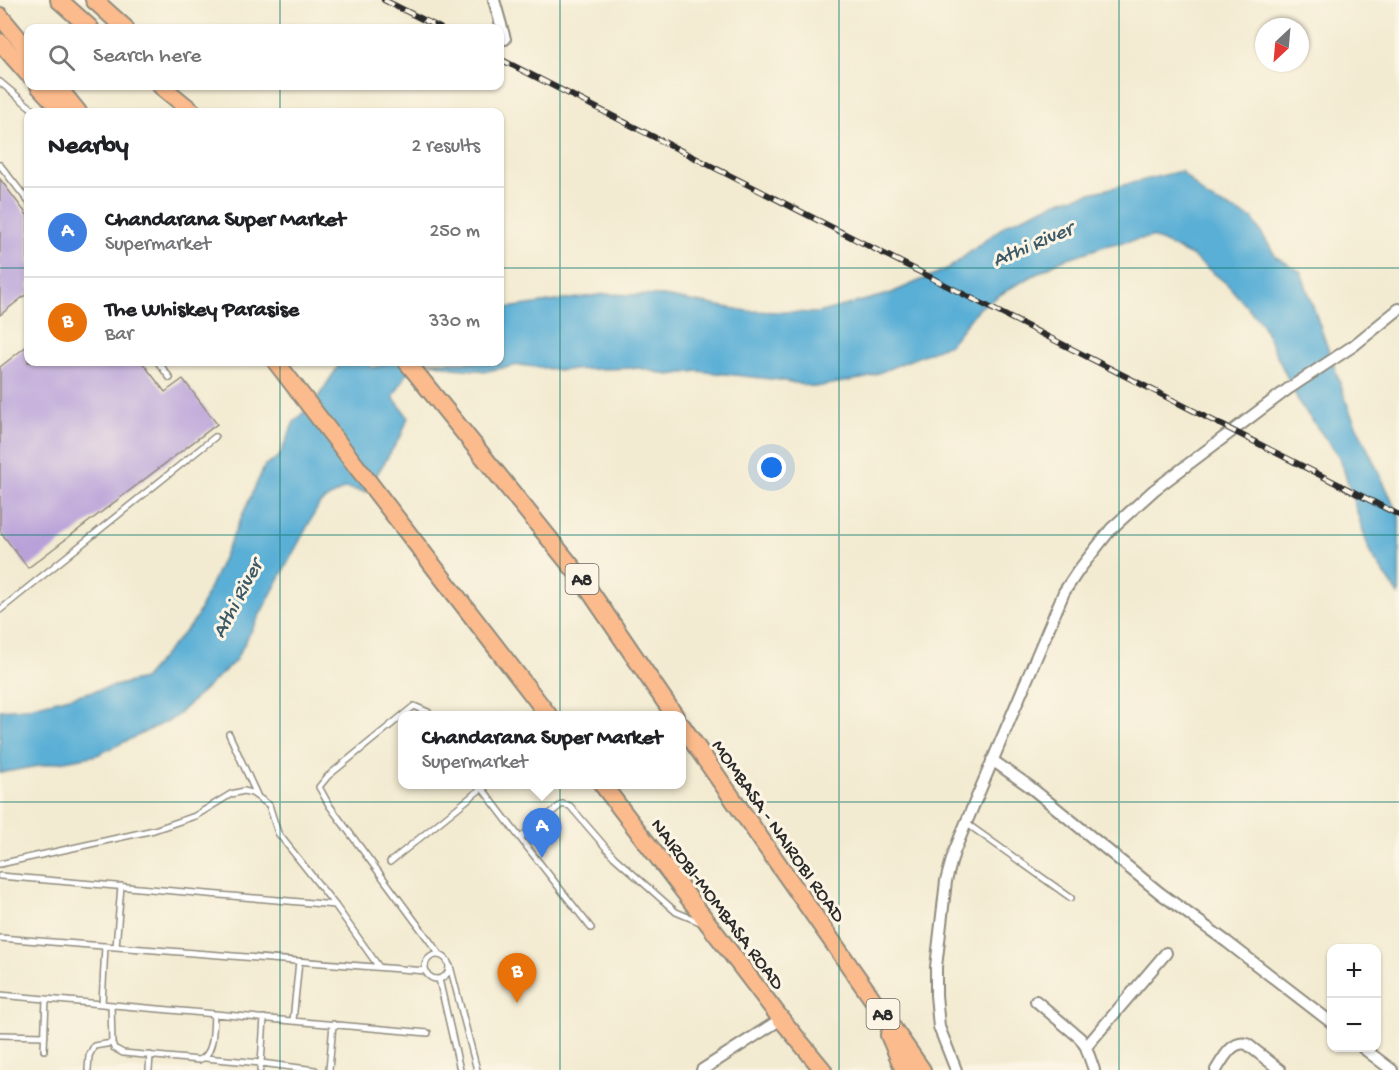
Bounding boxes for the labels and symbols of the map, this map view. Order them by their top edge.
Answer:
north arrow [1255,18,1309,72]
water label: Athi River [989,216,1082,274]
your location [757,453,786,482]
water label: Athi River [208,552,272,643]
road number: A8 [566,564,598,594]
street label: MOMBASA - NAIROBI ROAD [705,736,850,929]
pin: A [522,808,562,858]
street label: NAIROBI-MOMBASA ROAD [644,815,789,996]
pin: B [498,954,536,1003]
road number: A8 [866,999,900,1029]

